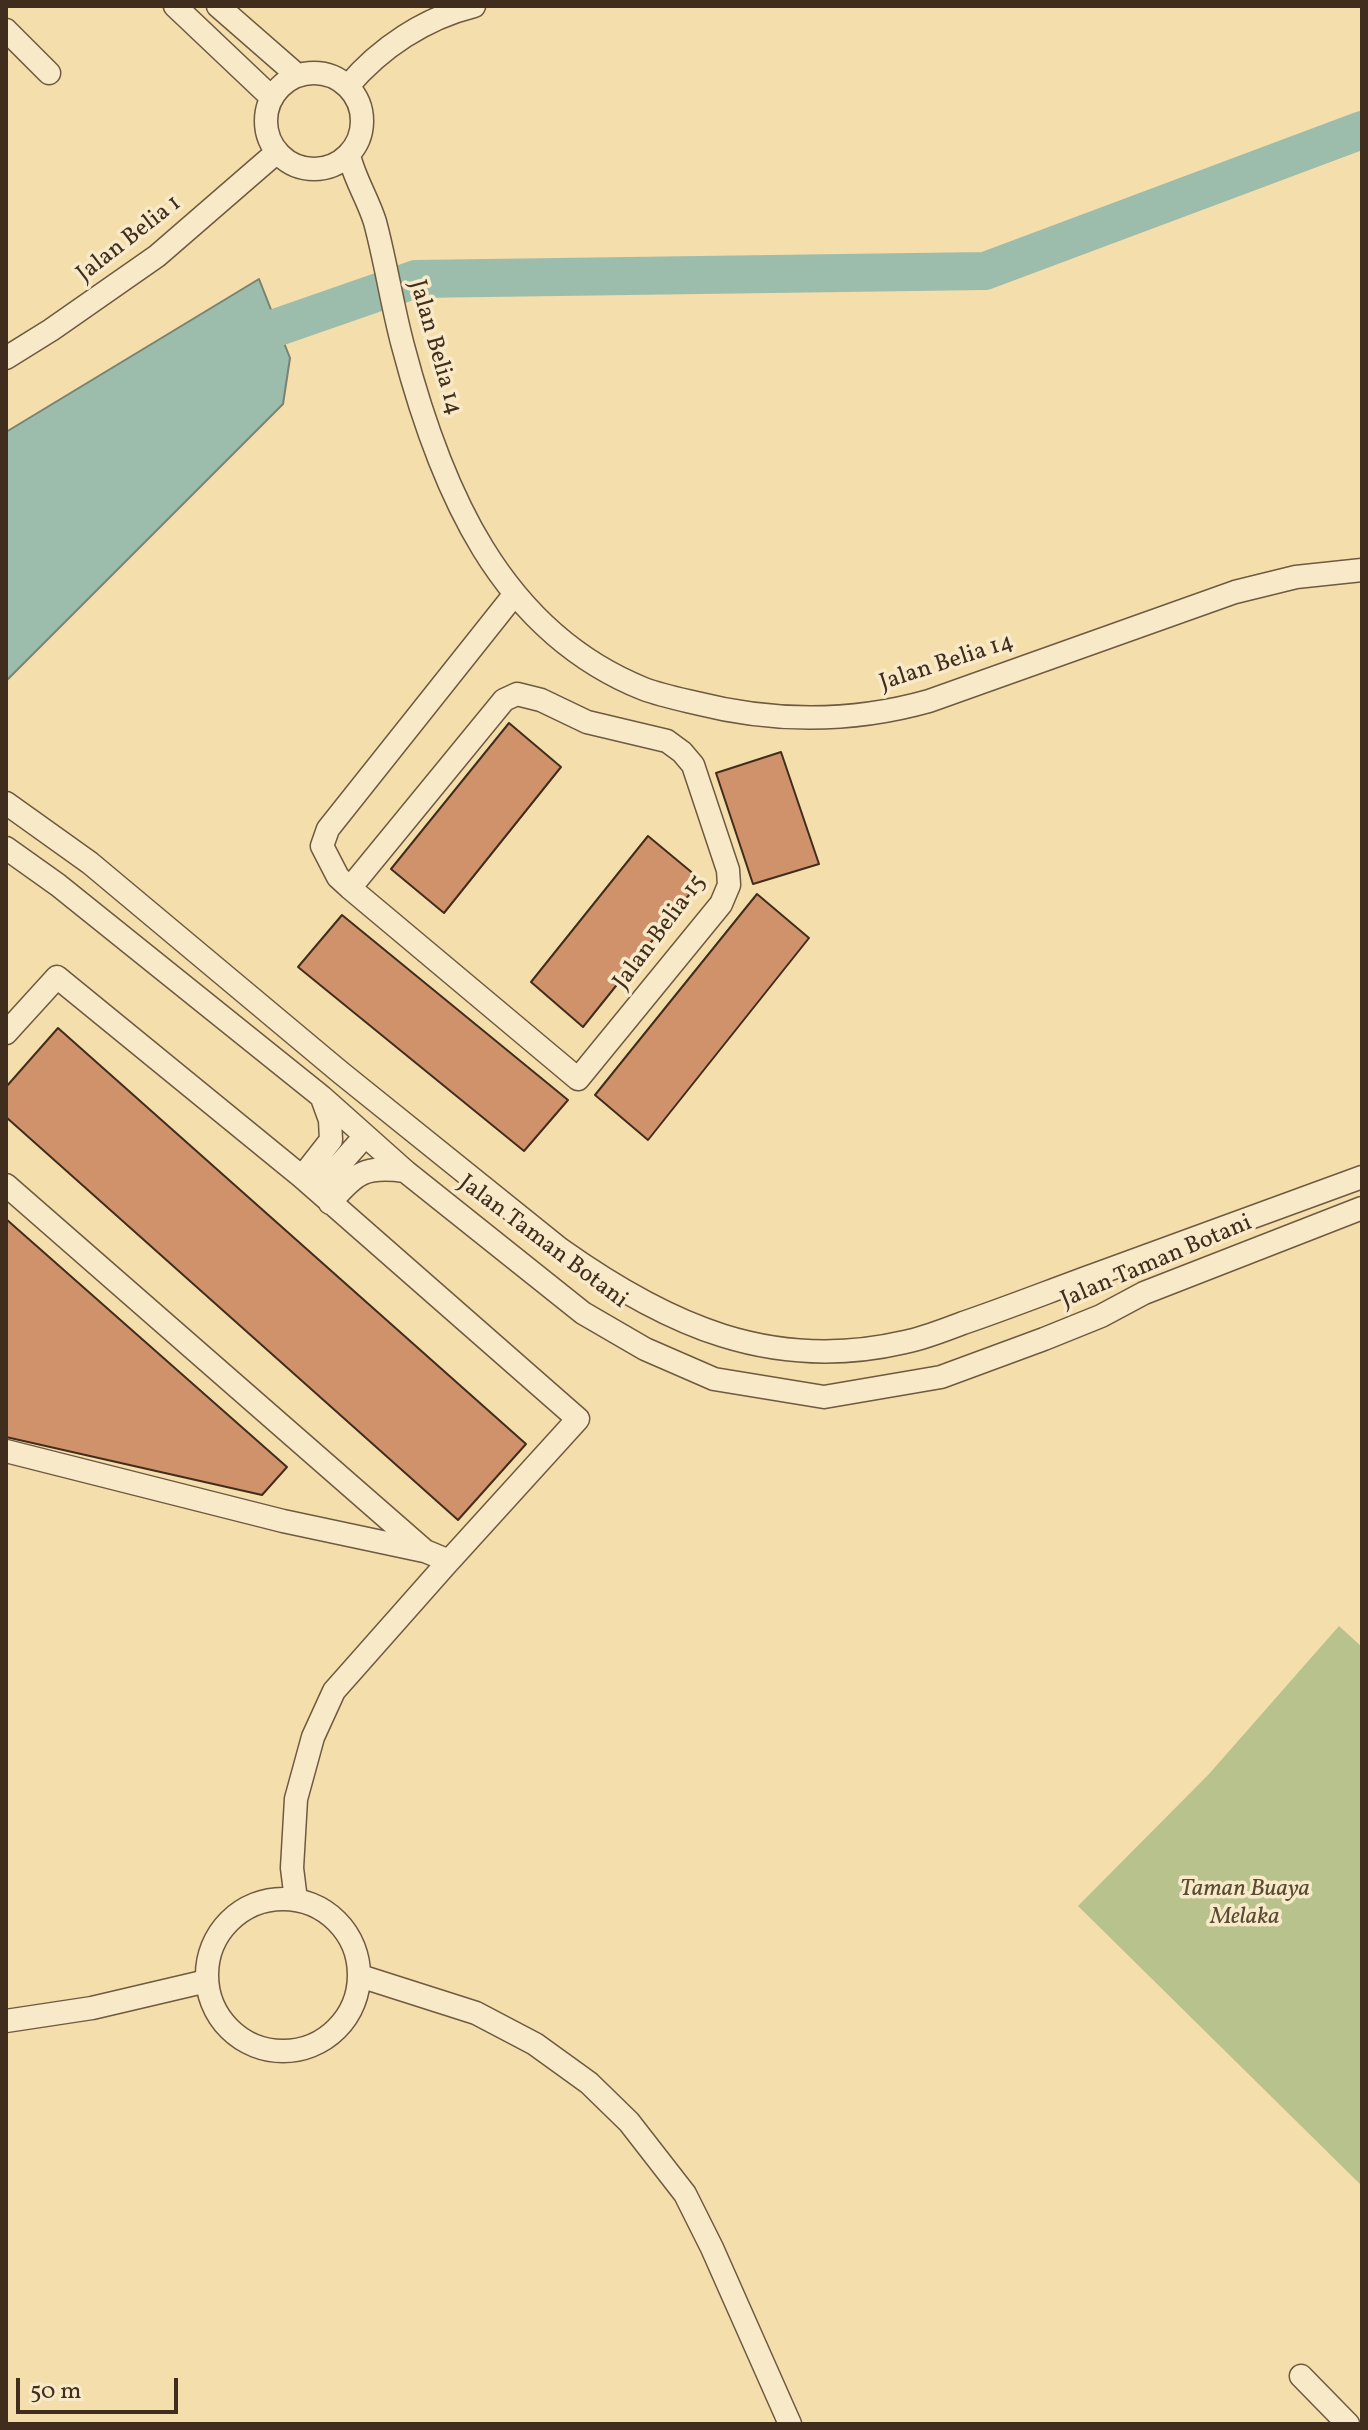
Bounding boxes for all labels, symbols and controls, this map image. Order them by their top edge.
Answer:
street label: Jalan Belia 1 [72,190,188,290]
street label: Jalan Belia 14 [401,277,467,419]
street label: Jalan Belia 14 [876,629,1018,699]
street label: Jalan Belia 15 [608,870,714,996]
street label: Jalan Taman Botani [452,1170,632,1316]
street label: Jalan Taman Botani [1057,1210,1257,1316]
park label: Taman Buaya Melaka [1180,1877,1310,1933]
scale bar [20,2362,182,2412]
text: 50 m [30,2375,82,2409]

